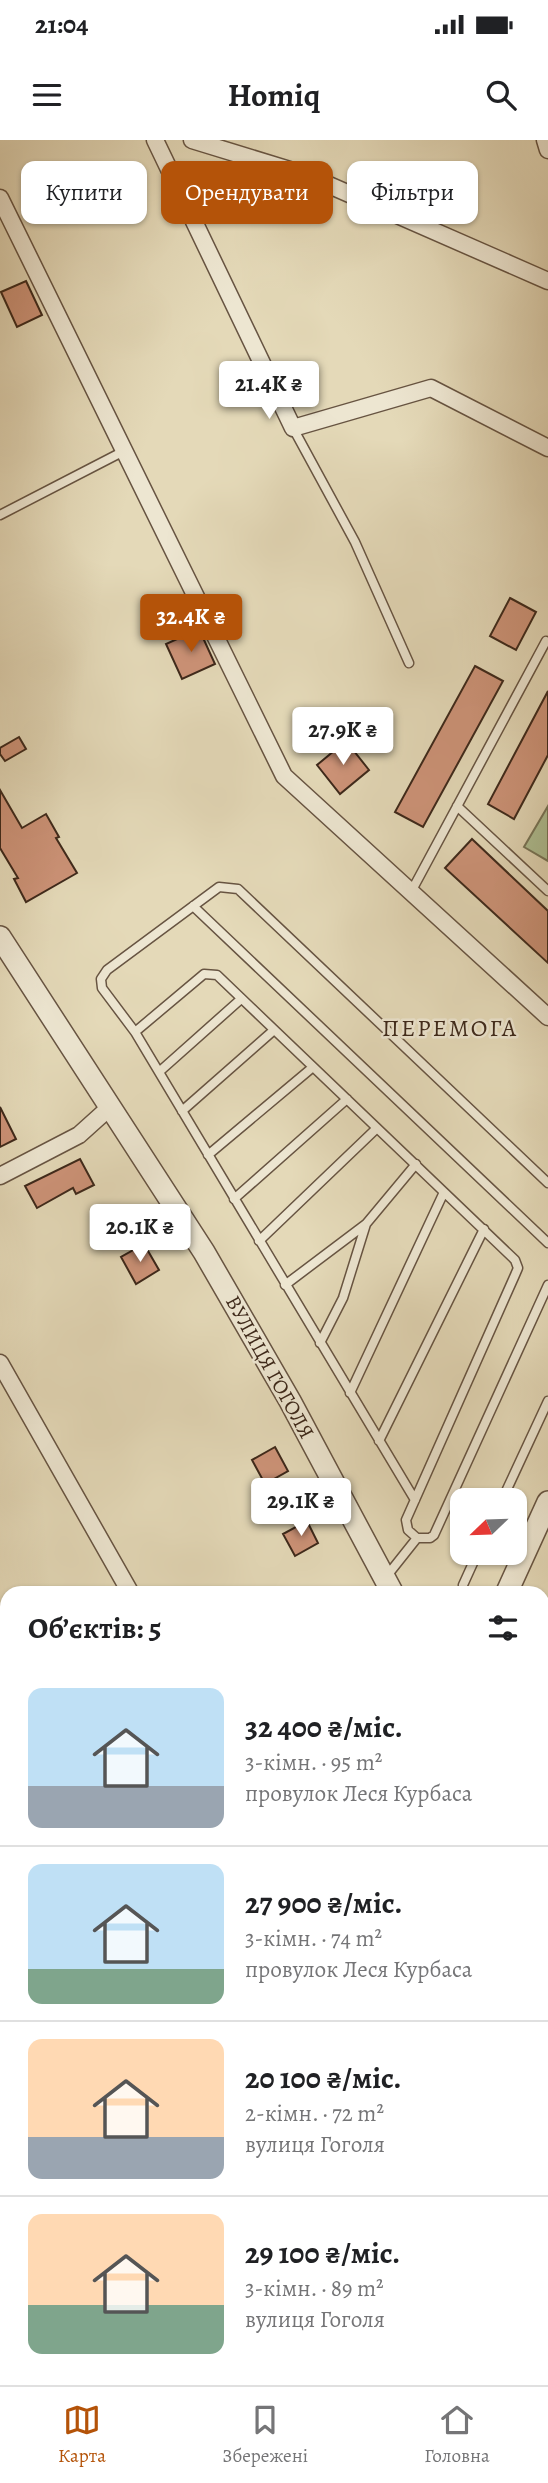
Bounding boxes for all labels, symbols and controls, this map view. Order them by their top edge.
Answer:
text: 21:04 [35,7,88,42]
text: Homiq [228,73,320,117]
icon: menu [28,76,66,114]
icon: search [482,76,520,114]
chip: Купити [21,161,147,224]
chip: Орендувати [161,161,333,224]
chip: Фільтри [347,161,478,224]
pin: 21.4K ₴ [204,362,334,421]
text: 21.4K ₴ [235,368,303,399]
pin: 32.4K ₴ [126,594,256,654]
text: 32.4K ₴ [156,601,226,632]
pin: 27.9K ₴ [278,708,408,767]
text: 27.9K ₴ [308,714,378,745]
district label: ПЕРЕМОГА [382,1012,518,1044]
pin: 20.1K ₴ [75,1204,205,1264]
text: 20.1K ₴ [106,1211,174,1242]
street label: ВУЛИЦЯ ГОГОЛЯ [219,1290,321,1444]
pin: 29.1K ₴ [236,1478,366,1538]
text: 29.1K ₴ [267,1485,335,1516]
north arrow [450,1488,527,1564]
map controls [450,1488,527,1565]
text: Об’єктів: 5 [28,1608,162,1648]
icon: filters [484,1609,522,1647]
text: 32 400 ₴/міс. [245,1707,403,1747]
icon: home [84,1716,168,1800]
text: 3-кімн. · 95 m² [245,1747,382,1778]
text: провулок Леся Курбаса [245,1778,472,1809]
text: 27 900 ₴/міс. [245,1883,402,1923]
icon: home [84,1892,168,1976]
text: 3-кімн. · 74 m² [245,1923,382,1954]
text: провулок Леся Курбаса [245,1954,472,1985]
text: 20 100 ₴/міс. [245,2058,402,2098]
icon: home [84,2067,168,2151]
text: 2-кімн. · 72 m² [245,2098,384,2129]
text: вулиця Гоголя [245,2129,385,2160]
text: 29 100 ₴/міс. [245,2233,400,2273]
icon: home [84,2242,168,2326]
text: 3-кімн. · 89 m² [245,2273,384,2304]
text: вулиця Гоголя [245,2304,385,2335]
tab: Карта [58,2401,106,2469]
tab: Збережені [222,2401,308,2469]
tab: Головна [424,2401,490,2469]

